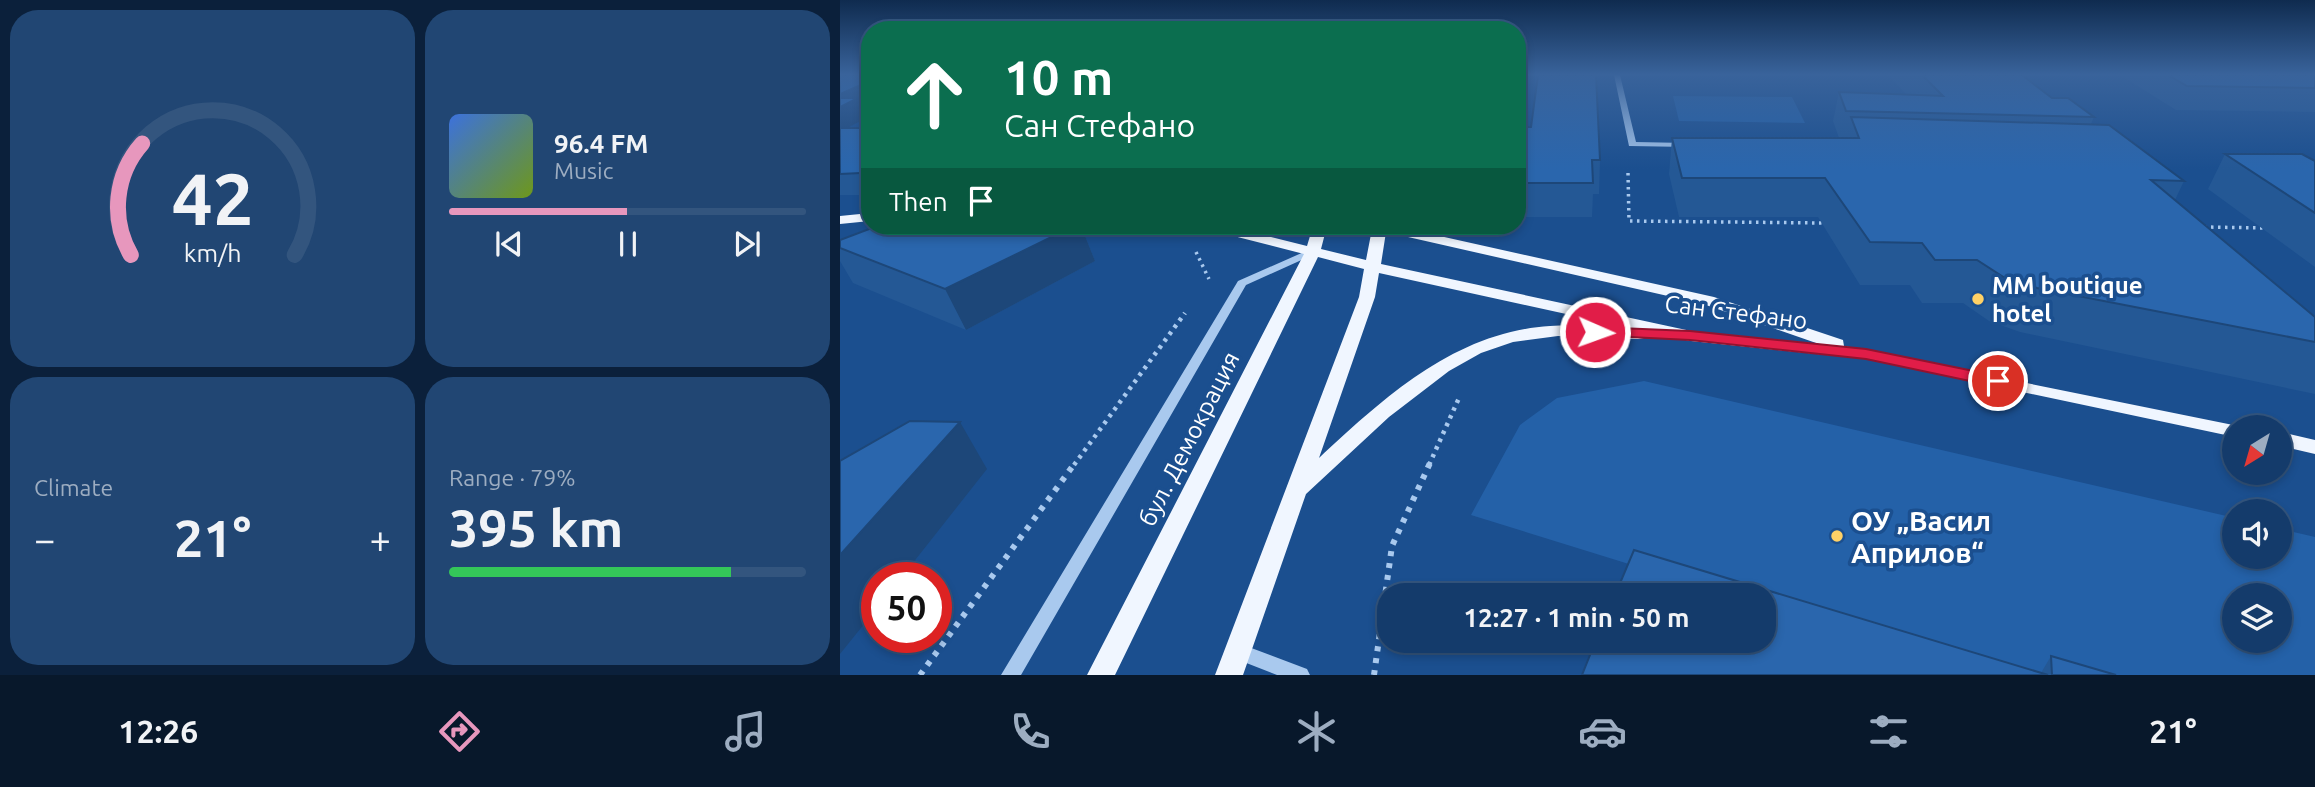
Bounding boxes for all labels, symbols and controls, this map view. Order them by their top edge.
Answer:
icon: ahead [889,49,980,140]
text: 10 m [1004,49,1113,104]
text: Сан Стефано [1004,107,1195,143]
text: 96.4 FM [554,129,648,158]
text: 42 [171,157,254,239]
text: Music [554,158,613,183]
icon: arrive [962,182,1000,220]
text: Then [889,187,948,216]
icon: previous [490,225,528,263]
icon: pause [609,225,647,263]
icon: next [728,225,766,263]
text: km/h [184,239,241,267]
place label: MM boutique hotel [1992,272,2143,327]
street label: Сан Стефано [1663,290,1809,334]
marker: MM boutique hotel [1970,291,1986,307]
position arrow [1558,295,1632,369]
street label: бул. Демокрация [1133,347,1245,531]
pin [1968,351,2028,411]
icon: arrive [1979,362,2017,400]
north arrow [2222,415,2292,485]
map controls [2222,415,2292,653]
text: Range · 79% [449,465,576,490]
text: Climate [34,475,113,500]
text: 395 km [449,499,623,557]
button: sound [2222,499,2292,569]
place label: ОУ „Васил Априлов“ [1851,505,1991,568]
text: 21° [174,509,251,567]
text: − [34,518,55,560]
text: + [370,518,391,560]
marker: ОУ „Васил Априлов“ [1829,528,1845,544]
speed limit sign: 50 [861,562,952,653]
button: layers [2222,583,2292,653]
text: 12:27 · 1 min · 50 m [1463,603,1690,632]
icon: directions [435,707,484,756]
icon: music [721,707,770,756]
icon: phone [1006,707,1055,756]
icon: climate [1292,707,1341,756]
icon: car [1578,707,1627,756]
icon: filters [1864,707,1913,756]
text: 12:26 [118,713,198,749]
text: 21° [2149,713,2197,749]

